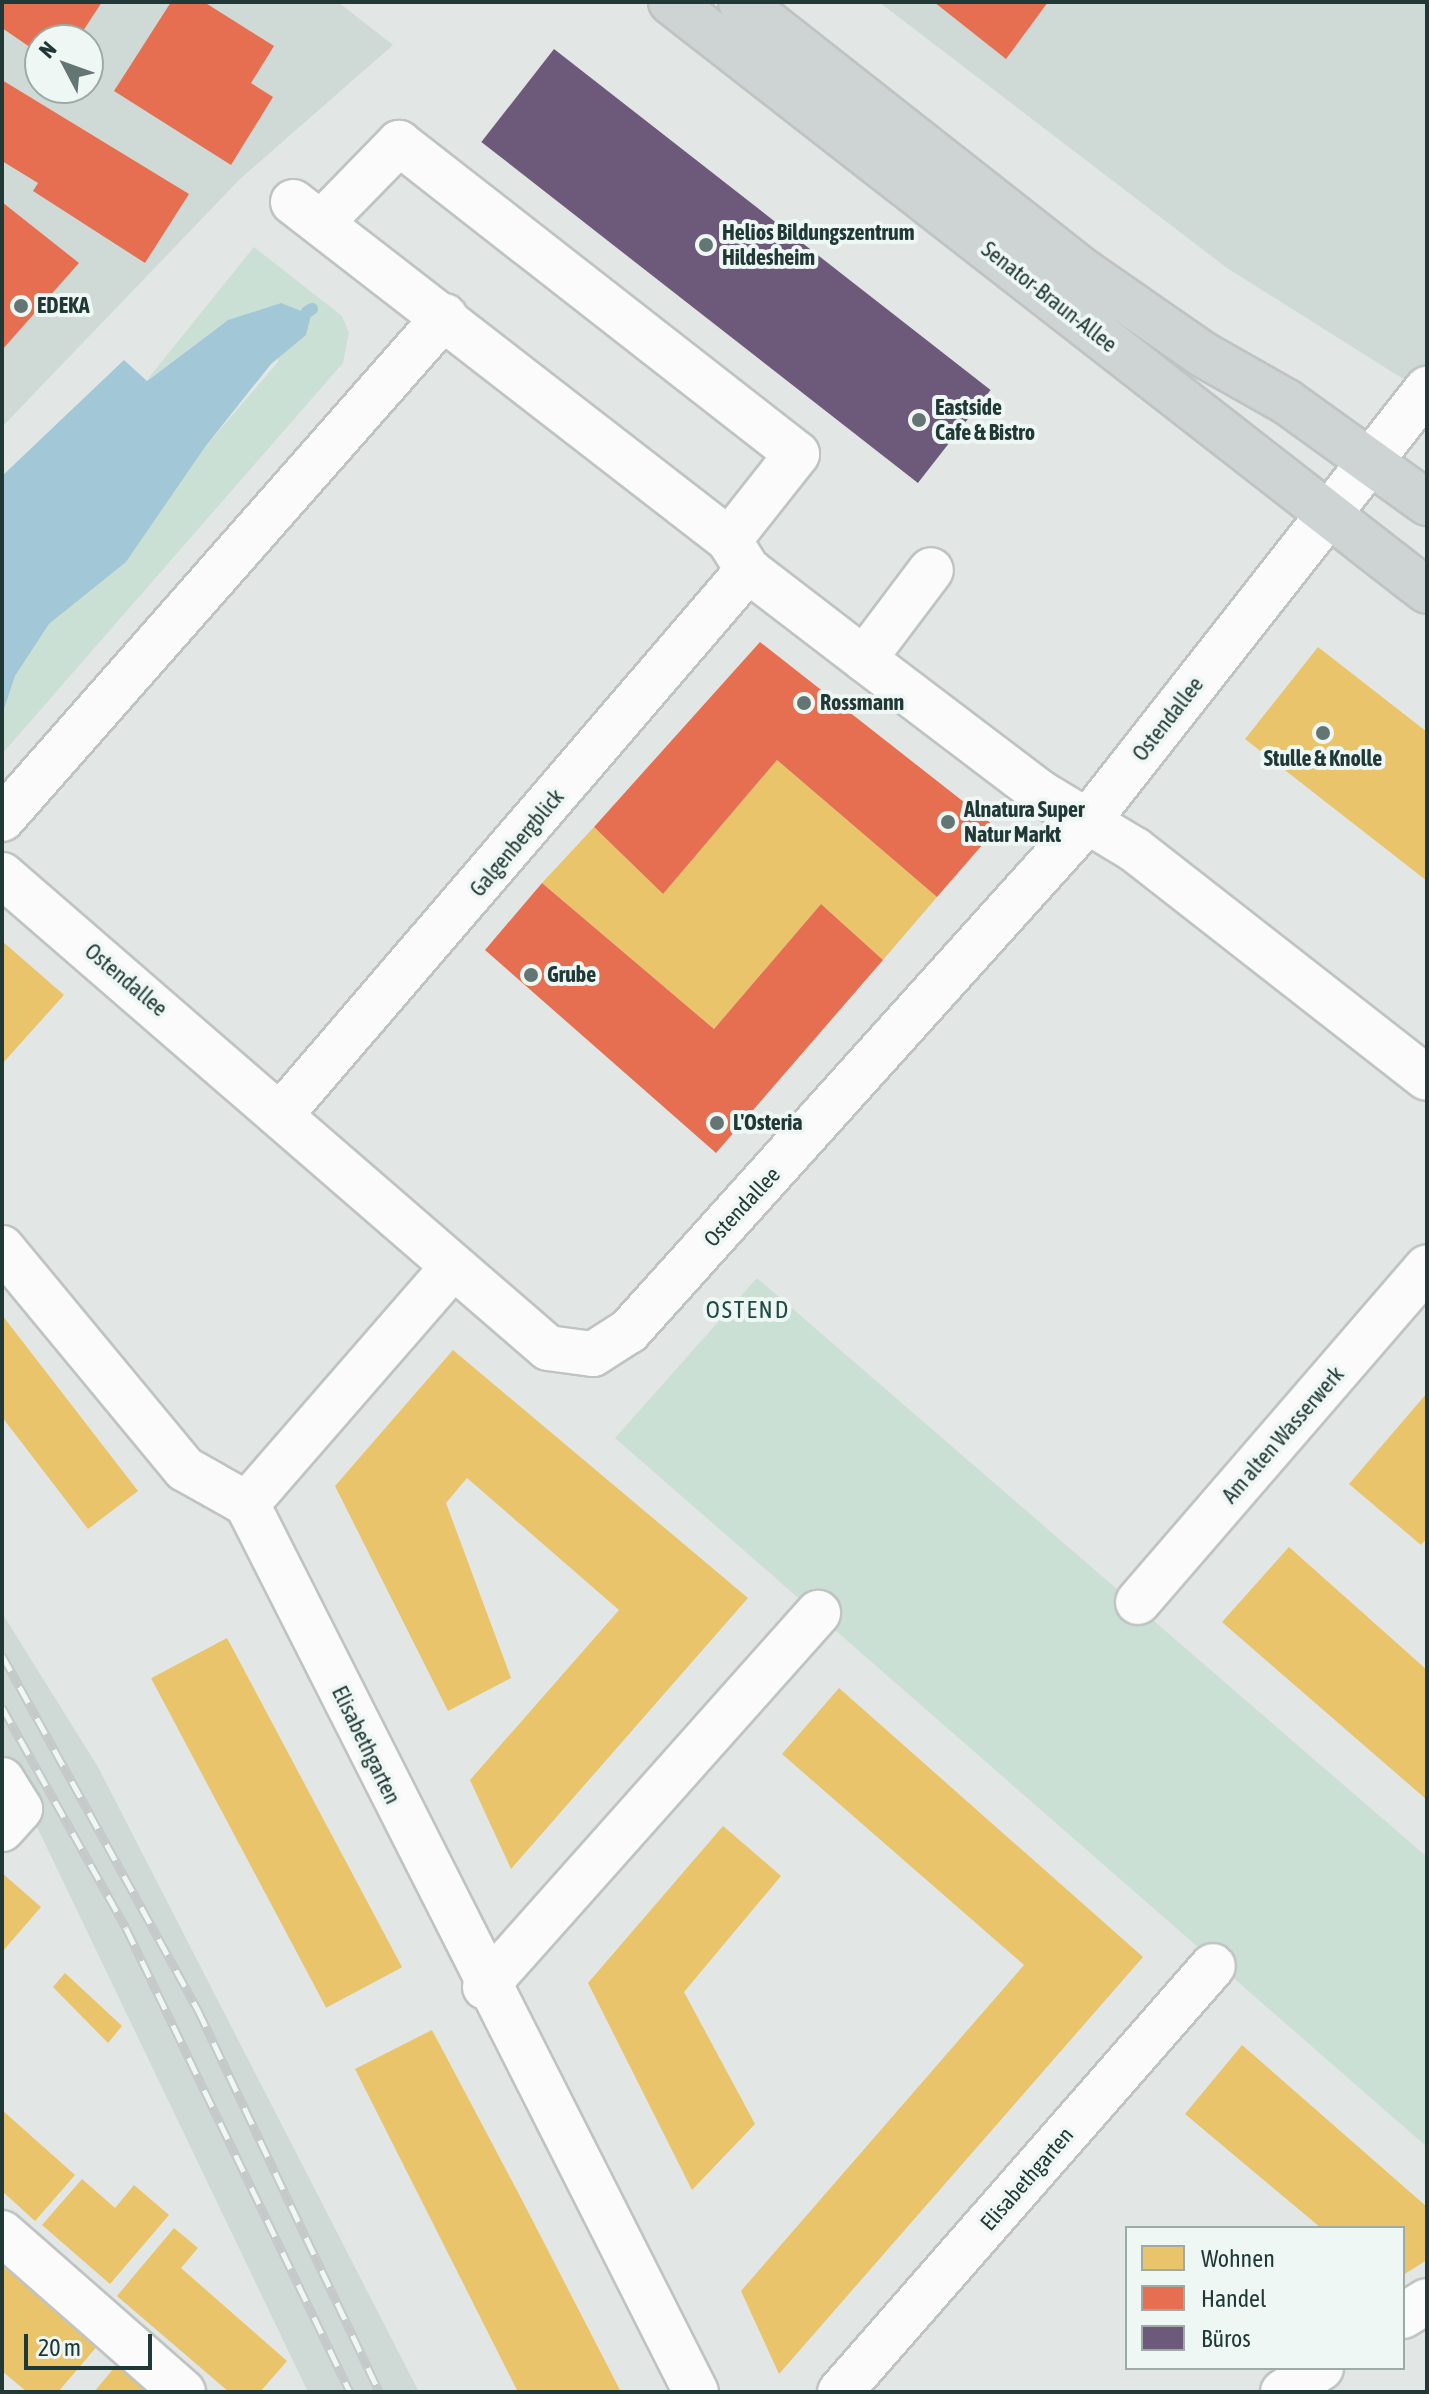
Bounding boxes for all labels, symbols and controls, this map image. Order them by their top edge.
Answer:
north arrow [24,24,104,104]
text: N [33,36,61,63]
place label: Helios Bildungszentrum Hildesheim [722,219,914,270]
marker: Helios Bildungszentrum Hildesheim [697,236,715,254]
street label: Senator-Braun-Allee [976,236,1122,358]
place label: EDEKA [37,293,90,319]
marker: EDEKA [12,297,30,315]
place label: Eastside Cafe & Bistro [935,394,1035,446]
marker: Eastside Cafe & Bistro [910,411,928,429]
street label: Ostendallee [1127,672,1209,766]
place label: Rossmann [820,690,904,716]
marker: Rossmann [795,694,813,712]
marker: Stulle & Knolle [1314,724,1332,742]
place label: Stulle & Knolle [1264,746,1382,772]
street label: Galgenbergblick [464,784,570,902]
place label: Alnatura Super Natur Markt [964,796,1085,848]
marker: Alnatura Super Natur Markt [939,813,957,831]
street label: Ostendallee [79,938,173,1022]
place label: Grube [547,962,596,988]
marker: Grube [522,966,540,984]
place label: L'Osteria [733,1110,803,1136]
marker: L'Osteria [708,1114,726,1132]
street label: Ostendallee [698,1162,786,1252]
district label: OSTEND [706,1296,790,1324]
street label: Am alten Wasserwerk [1217,1361,1349,1509]
street label: Elisabethgarten [326,1682,406,1808]
street label: Elisabethgarten [975,2122,1079,2236]
legend [1125,2226,1405,2370]
text: Wohnen [1201,2245,1275,2272]
text: Handel [1201,2285,1266,2312]
scale bar [28,2318,156,2368]
text: Büros [1201,2325,1251,2352]
text: 20 m [38,2334,81,2361]

